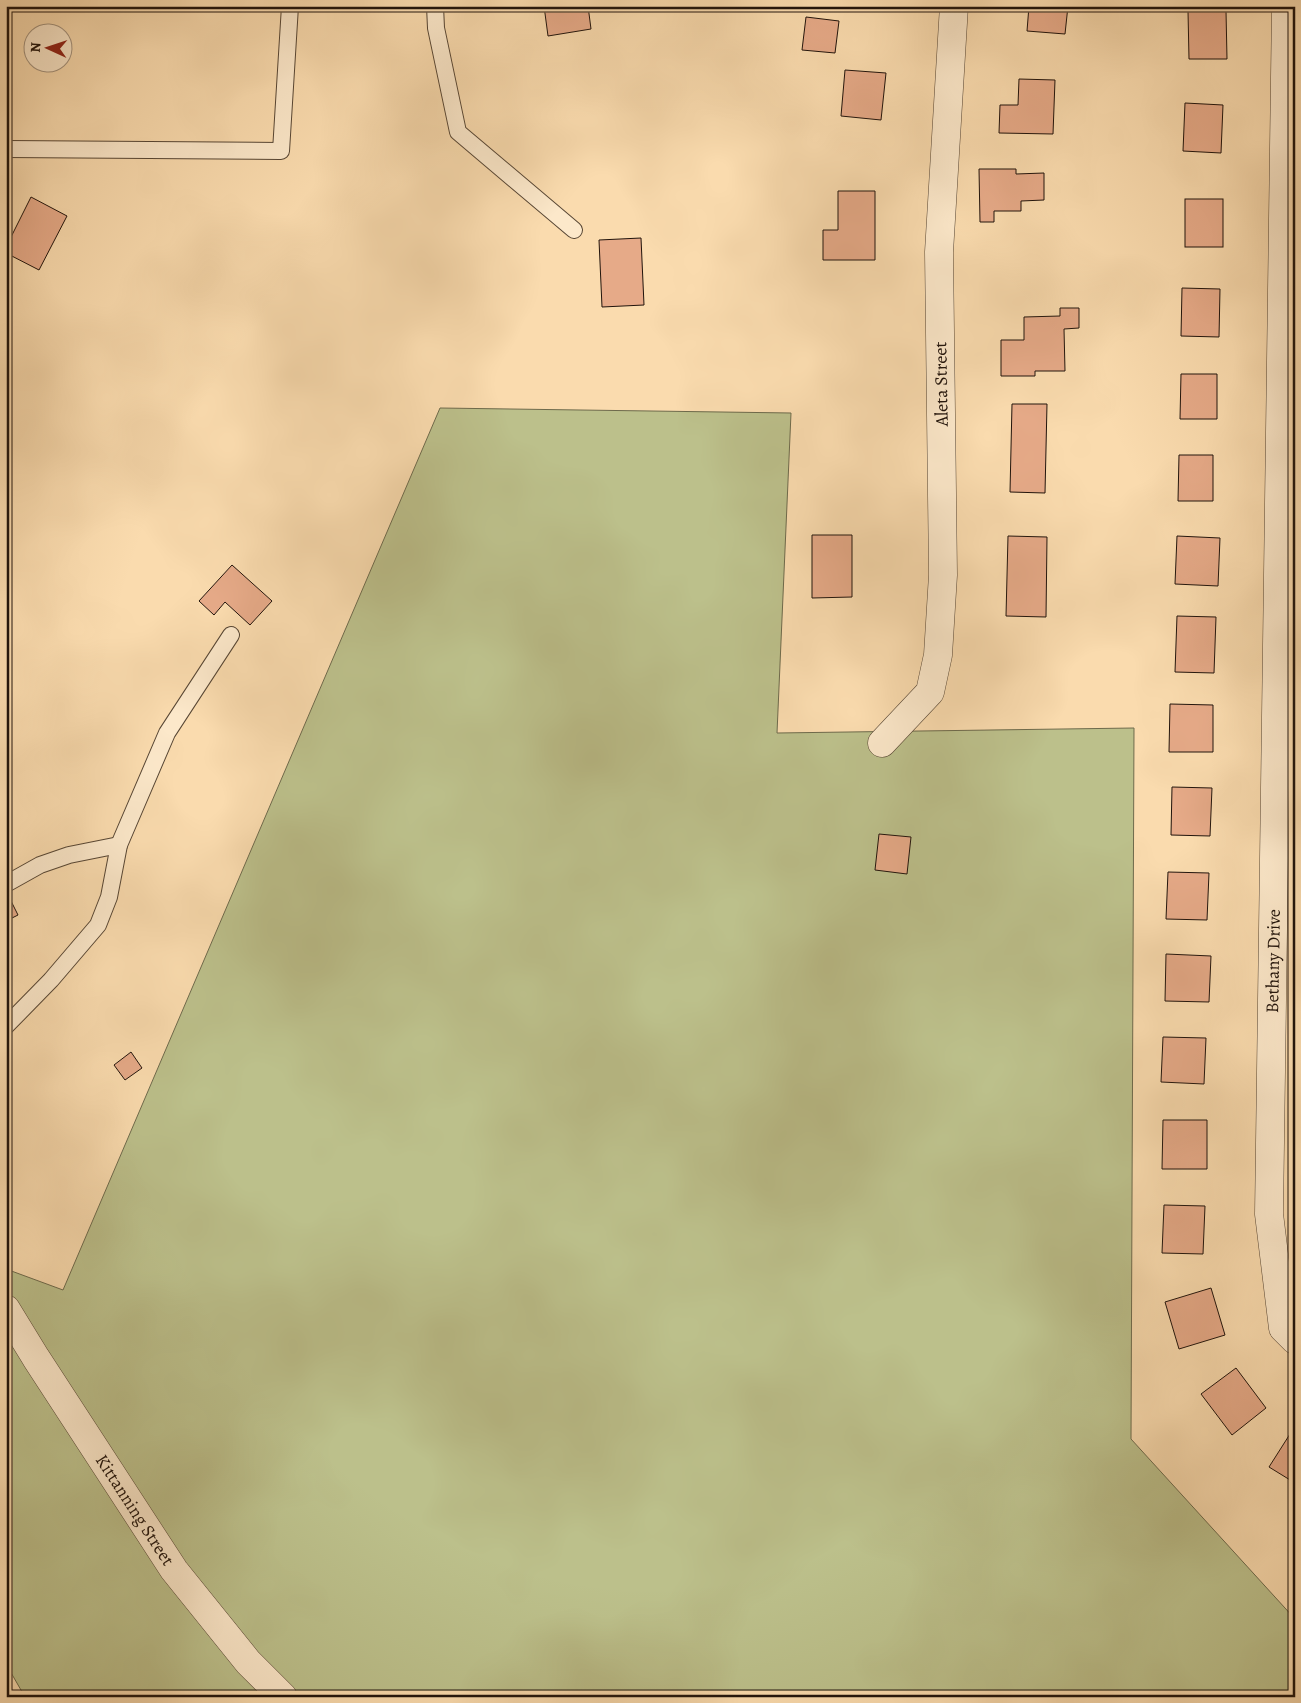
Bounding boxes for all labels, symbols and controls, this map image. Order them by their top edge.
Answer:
north arrow [22,22,72,72]
text: N [26,42,45,53]
street label: Aleta Street [928,341,954,428]
street label: Bethany Drive [1260,909,1286,1013]
street label: Kittanning Street [90,1450,180,1570]

